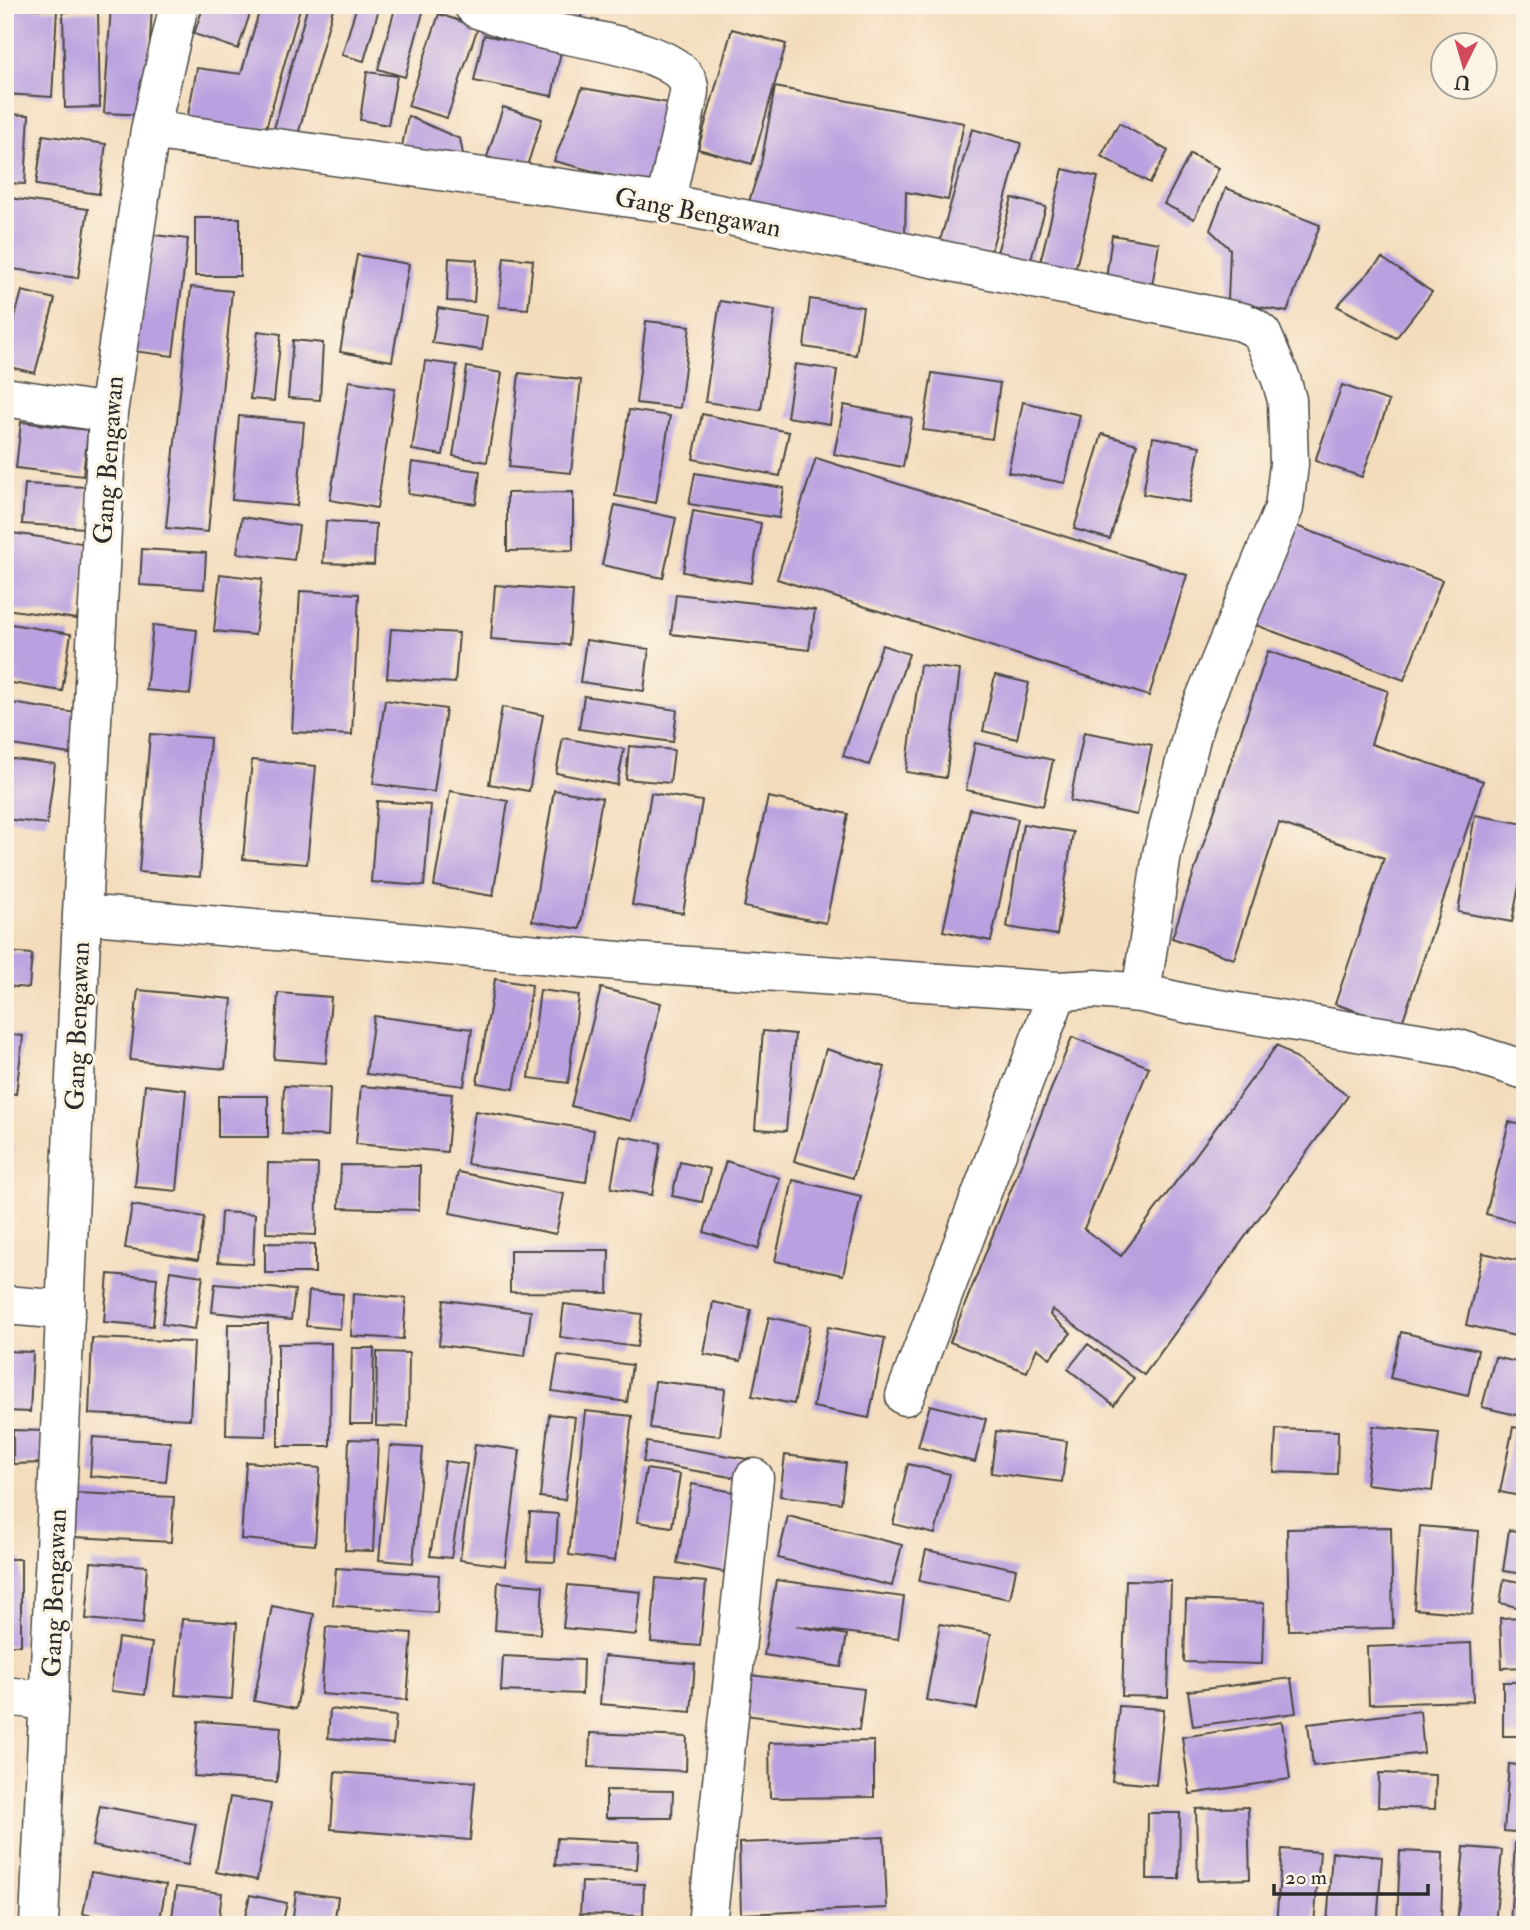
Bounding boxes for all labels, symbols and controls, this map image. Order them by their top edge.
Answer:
north arrow [1428,32,1498,102]
text: U [1454,69,1472,95]
street label: Gang Bengawan [612,181,784,245]
street label: Gang Bengawan [87,375,131,545]
street label: Gang Bengawan [59,941,97,1111]
street label: Gang Bengawan [36,1508,74,1678]
scale bar [1274,1853,1428,1897]
text: 20 m [1285,1864,1327,1891]

